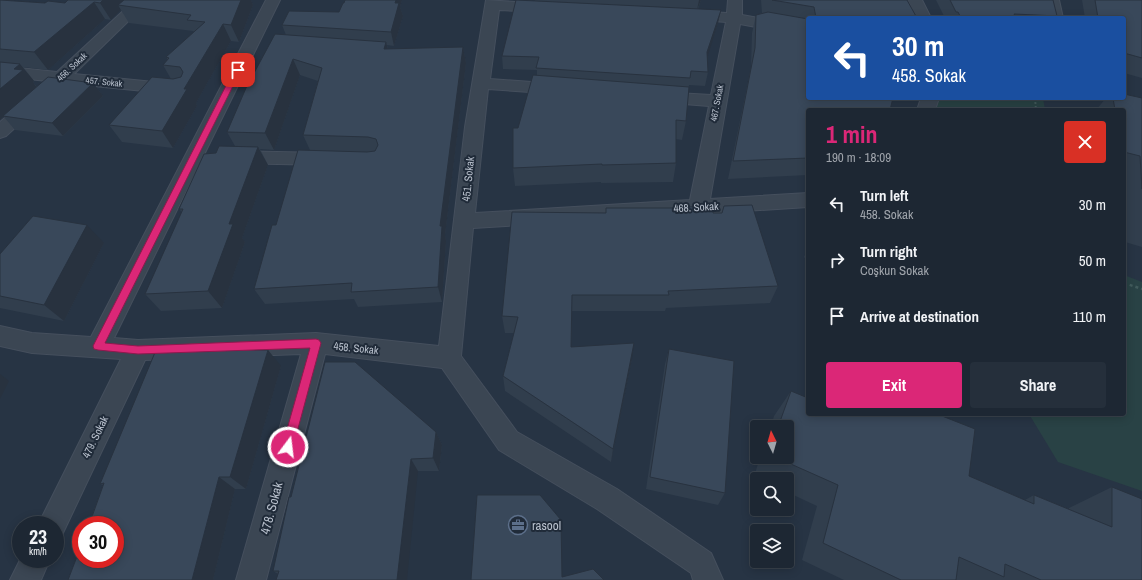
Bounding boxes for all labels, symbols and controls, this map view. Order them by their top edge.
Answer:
text: 30 m [892,27,944,65]
icon: left [826,32,878,84]
street label: 456. Sokak [54,50,90,84]
pin [221,53,255,87]
icon: arrive [227,59,249,81]
text: 458. Sokak [892,63,966,88]
street label: 457. Sokak [85,74,123,90]
street label: 467. Sokak [708,83,726,122]
text: 1 min [826,118,877,150]
button: close [1064,121,1106,163]
text: 190 m · 18:09 [826,149,891,166]
street label: 451. Sokak [459,155,477,202]
text: Turn left [860,185,908,206]
icon: left [826,193,848,215]
text: 30 m [1079,194,1106,215]
street label: 468. Sokak [673,199,719,215]
text: 458. Sokak [860,206,913,223]
text: Turn right [860,241,917,262]
icon: right [826,249,848,271]
text: 50 m [1079,250,1106,271]
text: Coşkun Sokak [860,262,929,279]
icon: arrive [826,305,848,327]
text: Arrive at destination [860,306,979,327]
text: 110 m [1073,306,1106,327]
street label: 458. Sokak [333,339,380,357]
button: Exit [826,362,962,408]
button: Share [970,362,1106,408]
street label: 479. Sokak [79,413,111,460]
north arrow [750,420,794,464]
map controls [750,420,794,568]
position arrow [267,426,309,468]
button: search [750,472,794,516]
street label: 478. Sokak [256,480,287,536]
office icon: rasool [507,514,529,536]
speed limit sign: 30 [72,516,124,568]
place label: rasool [532,517,561,534]
text: 23 [29,523,47,550]
button: layers [750,524,794,568]
text: km/h [29,545,47,558]

